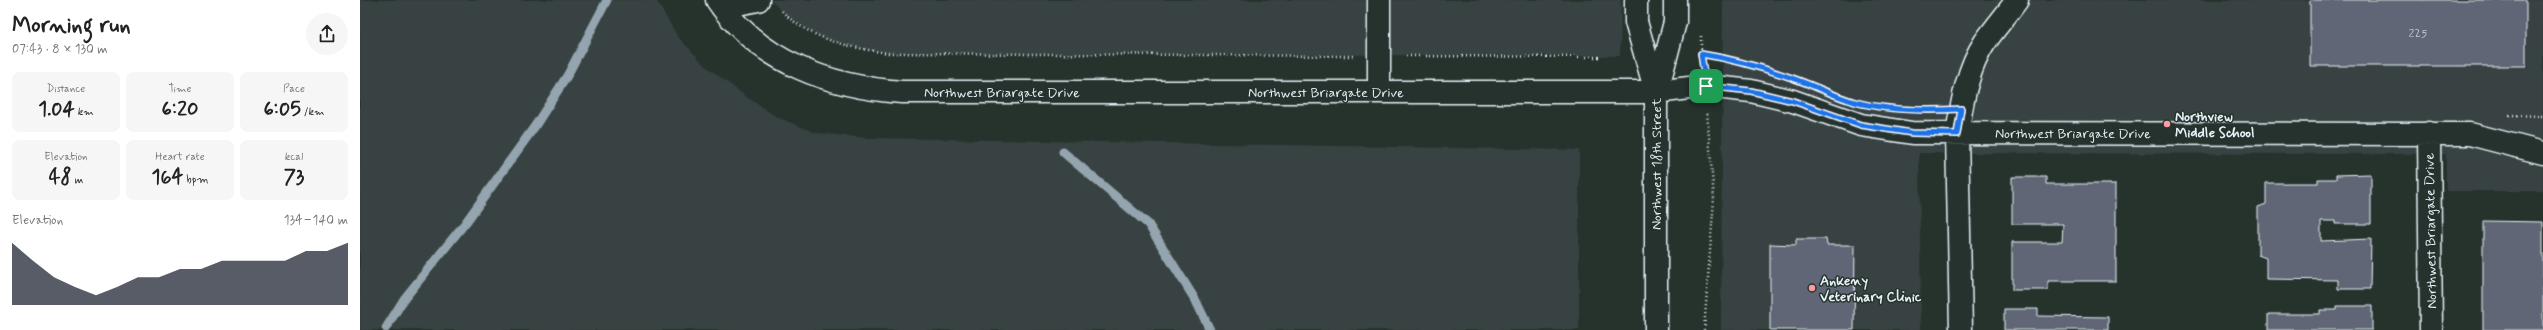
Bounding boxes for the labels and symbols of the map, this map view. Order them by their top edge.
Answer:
house number: 225 [2409,26,2428,42]
pin [1689,69,1723,103]
street label: Northwest Briargate Drive [924,84,1080,102]
street label: Northwest Briargate Drive [1248,84,1404,102]
street label: Northwest 18th Street [1648,97,1666,230]
place label: Northview Middle School [2175,108,2254,142]
marker: Northview Middle School [2162,119,2172,129]
street label: Northwest Briargate Drive [1995,125,2151,143]
street label: Northwest Briargate Drive [2421,153,2441,309]
place label: Ankeny Veterinary Clinic [1820,272,1922,306]
marker: Ankeny Veterinary Clinic [1807,283,1817,293]

